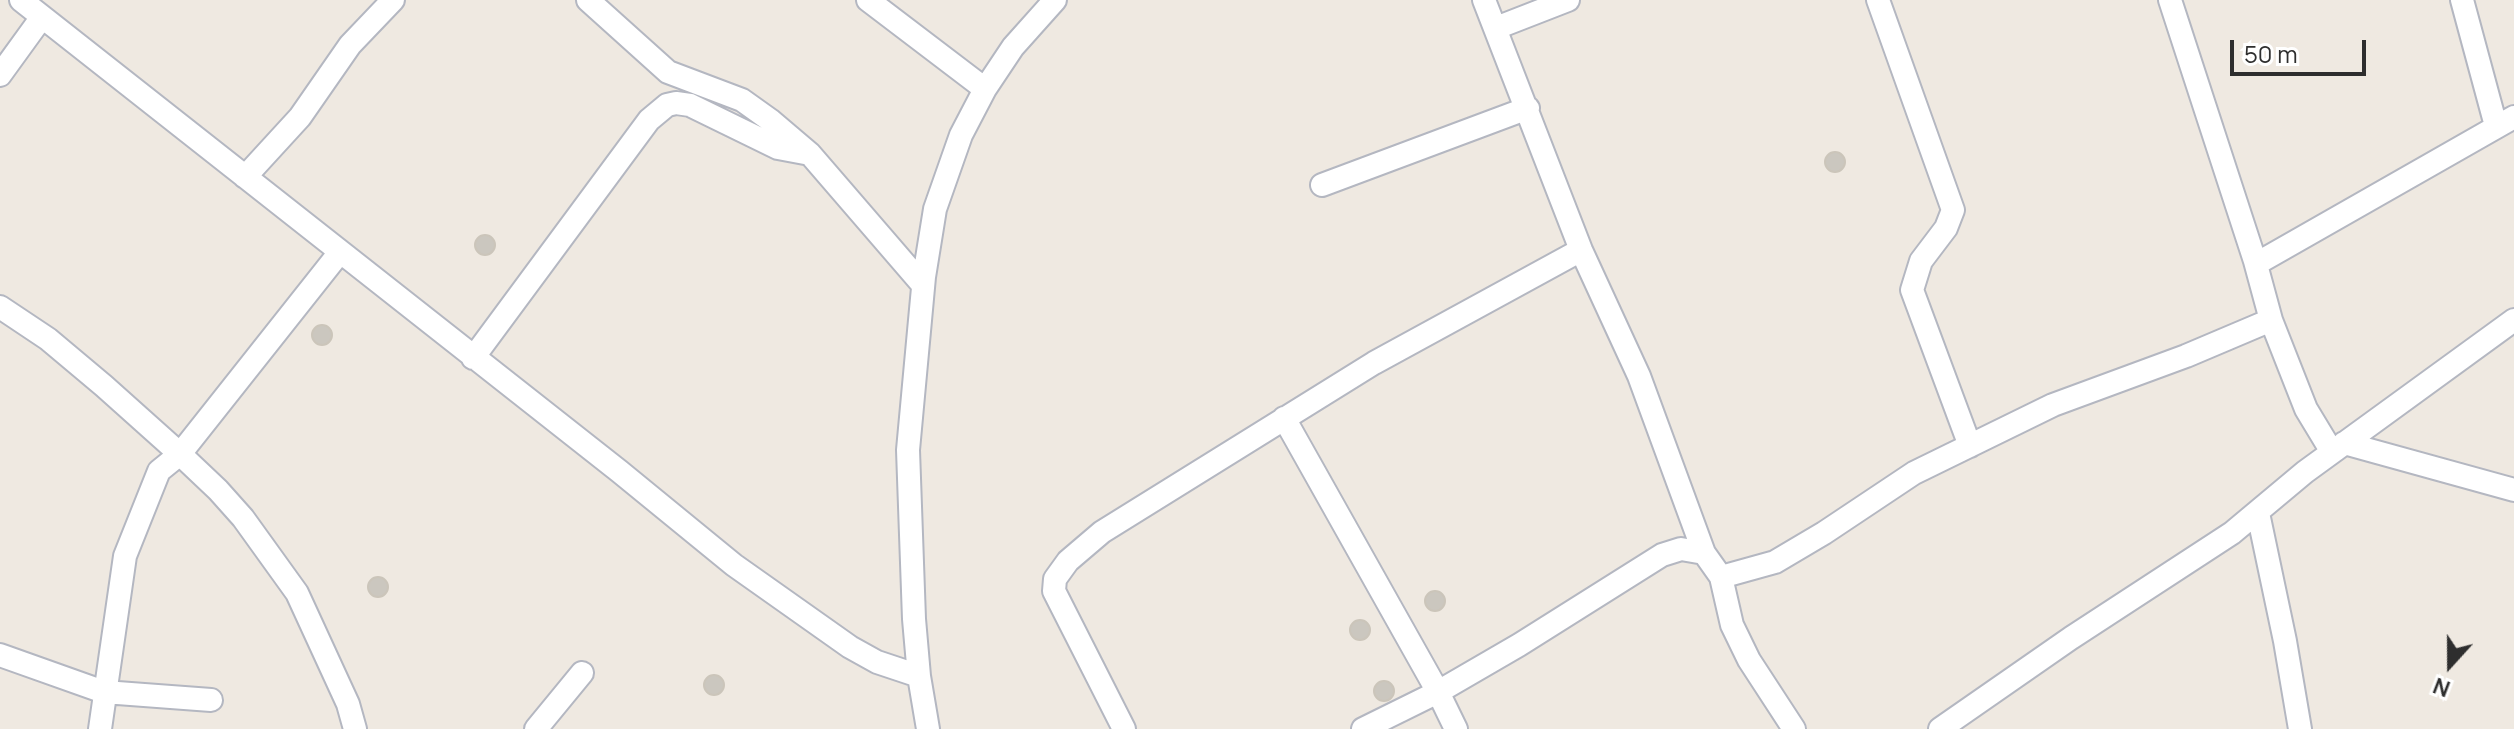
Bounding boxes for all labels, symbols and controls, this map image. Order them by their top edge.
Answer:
scale bar [2234,24,2370,74]
text: 50 m [2244,37,2298,70]
north arrow [2410,625,2490,705]
text: N [2429,671,2454,704]

